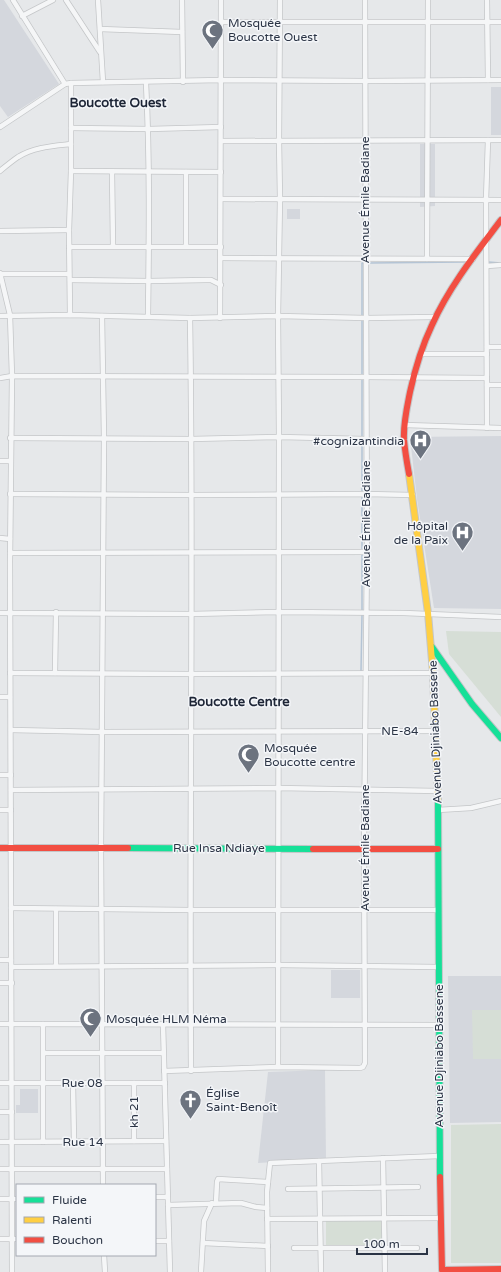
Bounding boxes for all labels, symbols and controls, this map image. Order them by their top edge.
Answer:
place label: Mosquée Boucotte Ouest [228,16,318,44]
mosque icon: Mosquée Boucotte Ouest [200,17,226,50]
district label: Boucotte Ouest [70,95,167,111]
street label: Avenue Émile Badiane [358,136,372,264]
hospital icon: #cognizantindia [407,428,433,461]
place label: #cognizantindia [313,434,404,448]
street label: Avenue Émile Badiane [359,460,373,588]
place label: Hôpital de la Paix [394,519,448,547]
hospital icon: Hôpital de la Paix [450,520,476,553]
street label: Avenue Djiniabo Bassene [425,660,444,804]
district label: Boucotte Centre [188,694,290,710]
street label: NE-84 [381,724,419,738]
place label: Mosquée Boucotte centre [264,741,356,769]
mosque icon: Mosquée Boucotte centre [236,742,262,775]
street label: Avenue Émile Badiane [358,784,372,912]
street label: Rue Insa Ndiaye [173,841,265,855]
street label: Avenue Djiniabo Bassene [432,984,446,1128]
mosque icon: Mosquée HLM Néma [77,1006,103,1039]
place label: Mosquée HLM Néma [106,1012,227,1026]
street label: Rue 08 [62,1076,102,1090]
place label: Église Saint-Benoît [206,1086,277,1114]
church icon: Église Saint-Benoît [178,1087,204,1120]
street label: kh 21 [127,1096,141,1128]
street label: Rue 14 [63,1135,104,1149]
legend [16,1184,156,1256]
text: Fluide [52,1193,87,1207]
text: Ralenti [52,1213,92,1227]
scale bar [357,1230,427,1256]
text: Bouchon [52,1233,103,1247]
text: 100 m [363,1237,400,1251]

